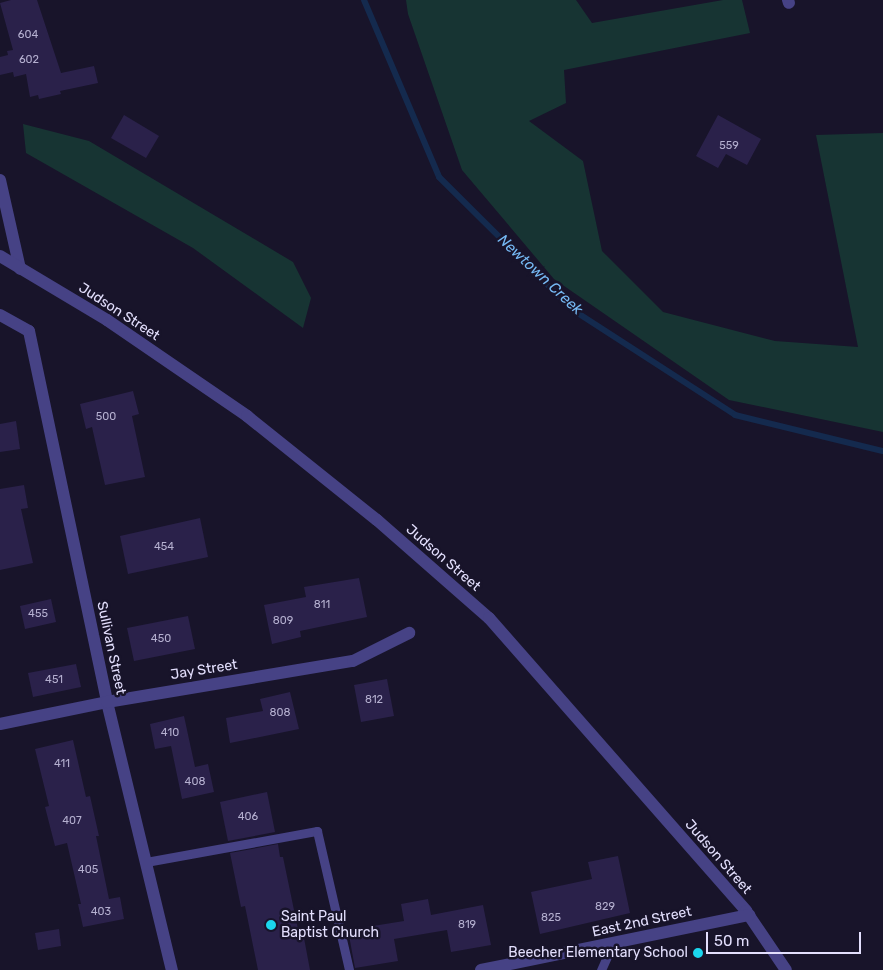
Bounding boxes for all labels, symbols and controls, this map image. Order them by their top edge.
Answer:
house number: 604 [18,28,38,42]
house number: 602 [19,53,39,67]
house number: 559 [719,139,739,153]
water label: Newtown Creek [494,231,586,319]
street label: Judson Street [75,280,163,344]
house number: 500 [96,410,116,424]
street label: Judson Street [402,521,484,595]
house number: 454 [154,540,174,554]
house number: 811 [314,598,330,612]
street label: Sullivan Street [93,600,129,696]
house number: 455 [28,607,48,621]
house number: 809 [273,614,293,628]
house number: 450 [151,632,171,646]
street label: Jay Street [169,656,239,684]
house number: 451 [45,673,63,687]
house number: 812 [365,693,383,707]
house number: 808 [270,706,290,720]
house number: 410 [161,726,179,740]
house number: 411 [54,757,70,771]
house number: 408 [185,775,205,789]
house number: 406 [238,810,258,824]
house number: 407 [62,814,82,828]
street label: Judson Street [681,816,755,898]
house number: 405 [78,863,98,877]
house number: 829 [595,900,615,914]
street label: East 2nd Street [591,903,693,941]
house number: 403 [91,905,111,919]
place label: Saint Paul Baptist Church [281,909,379,942]
house number: 825 [541,911,561,925]
house number: 819 [458,918,476,932]
marker: Saint Paul Baptist Church [265,919,277,931]
scale bar [708,922,863,954]
text: 50 m [714,932,749,950]
place label: Beecher Elementary School [508,945,688,961]
marker: Beecher Elementary School [692,947,704,959]

